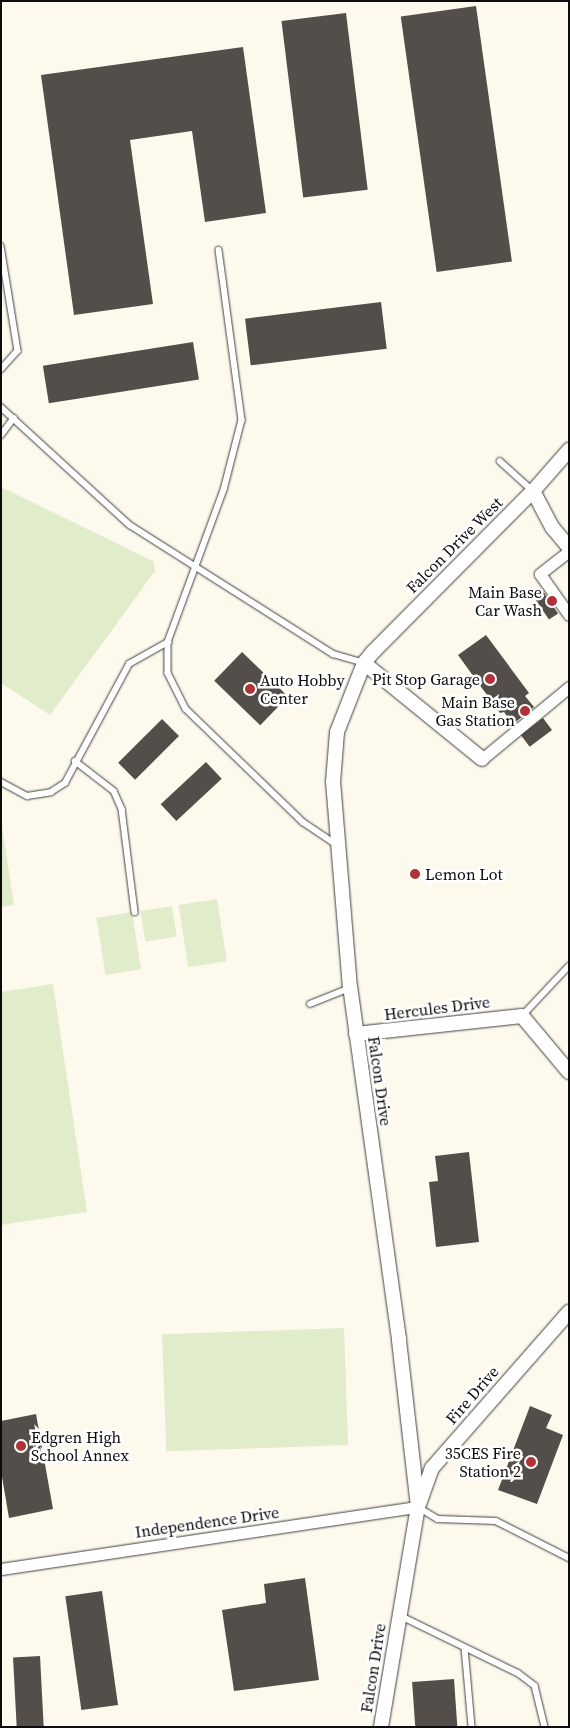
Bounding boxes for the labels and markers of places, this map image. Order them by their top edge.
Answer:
place label: Main Base Car Wash [468,582,542,620]
marker: Main Base Car Wash [546,595,558,607]
place label: Pit Stop Garage [372,669,480,689]
place label: Auto Hobby Center [260,670,345,708]
marker: Pit Stop Garage [484,673,496,685]
marker: Auto Hobby Center [244,683,256,695]
place label: Main Base Gas Station [435,692,515,730]
marker: Main Base Gas Station [519,705,531,717]
place label: Lemon Lot [425,864,503,884]
marker: Lemon Lot [409,868,421,880]
place label: Edgren High School Annex [31,1427,129,1465]
marker: Edgren High School Annex [15,1440,27,1452]
place label: 35CES Fire Station 2 [445,1443,521,1481]
marker: 35CES Fire Station 2 [525,1456,537,1468]

